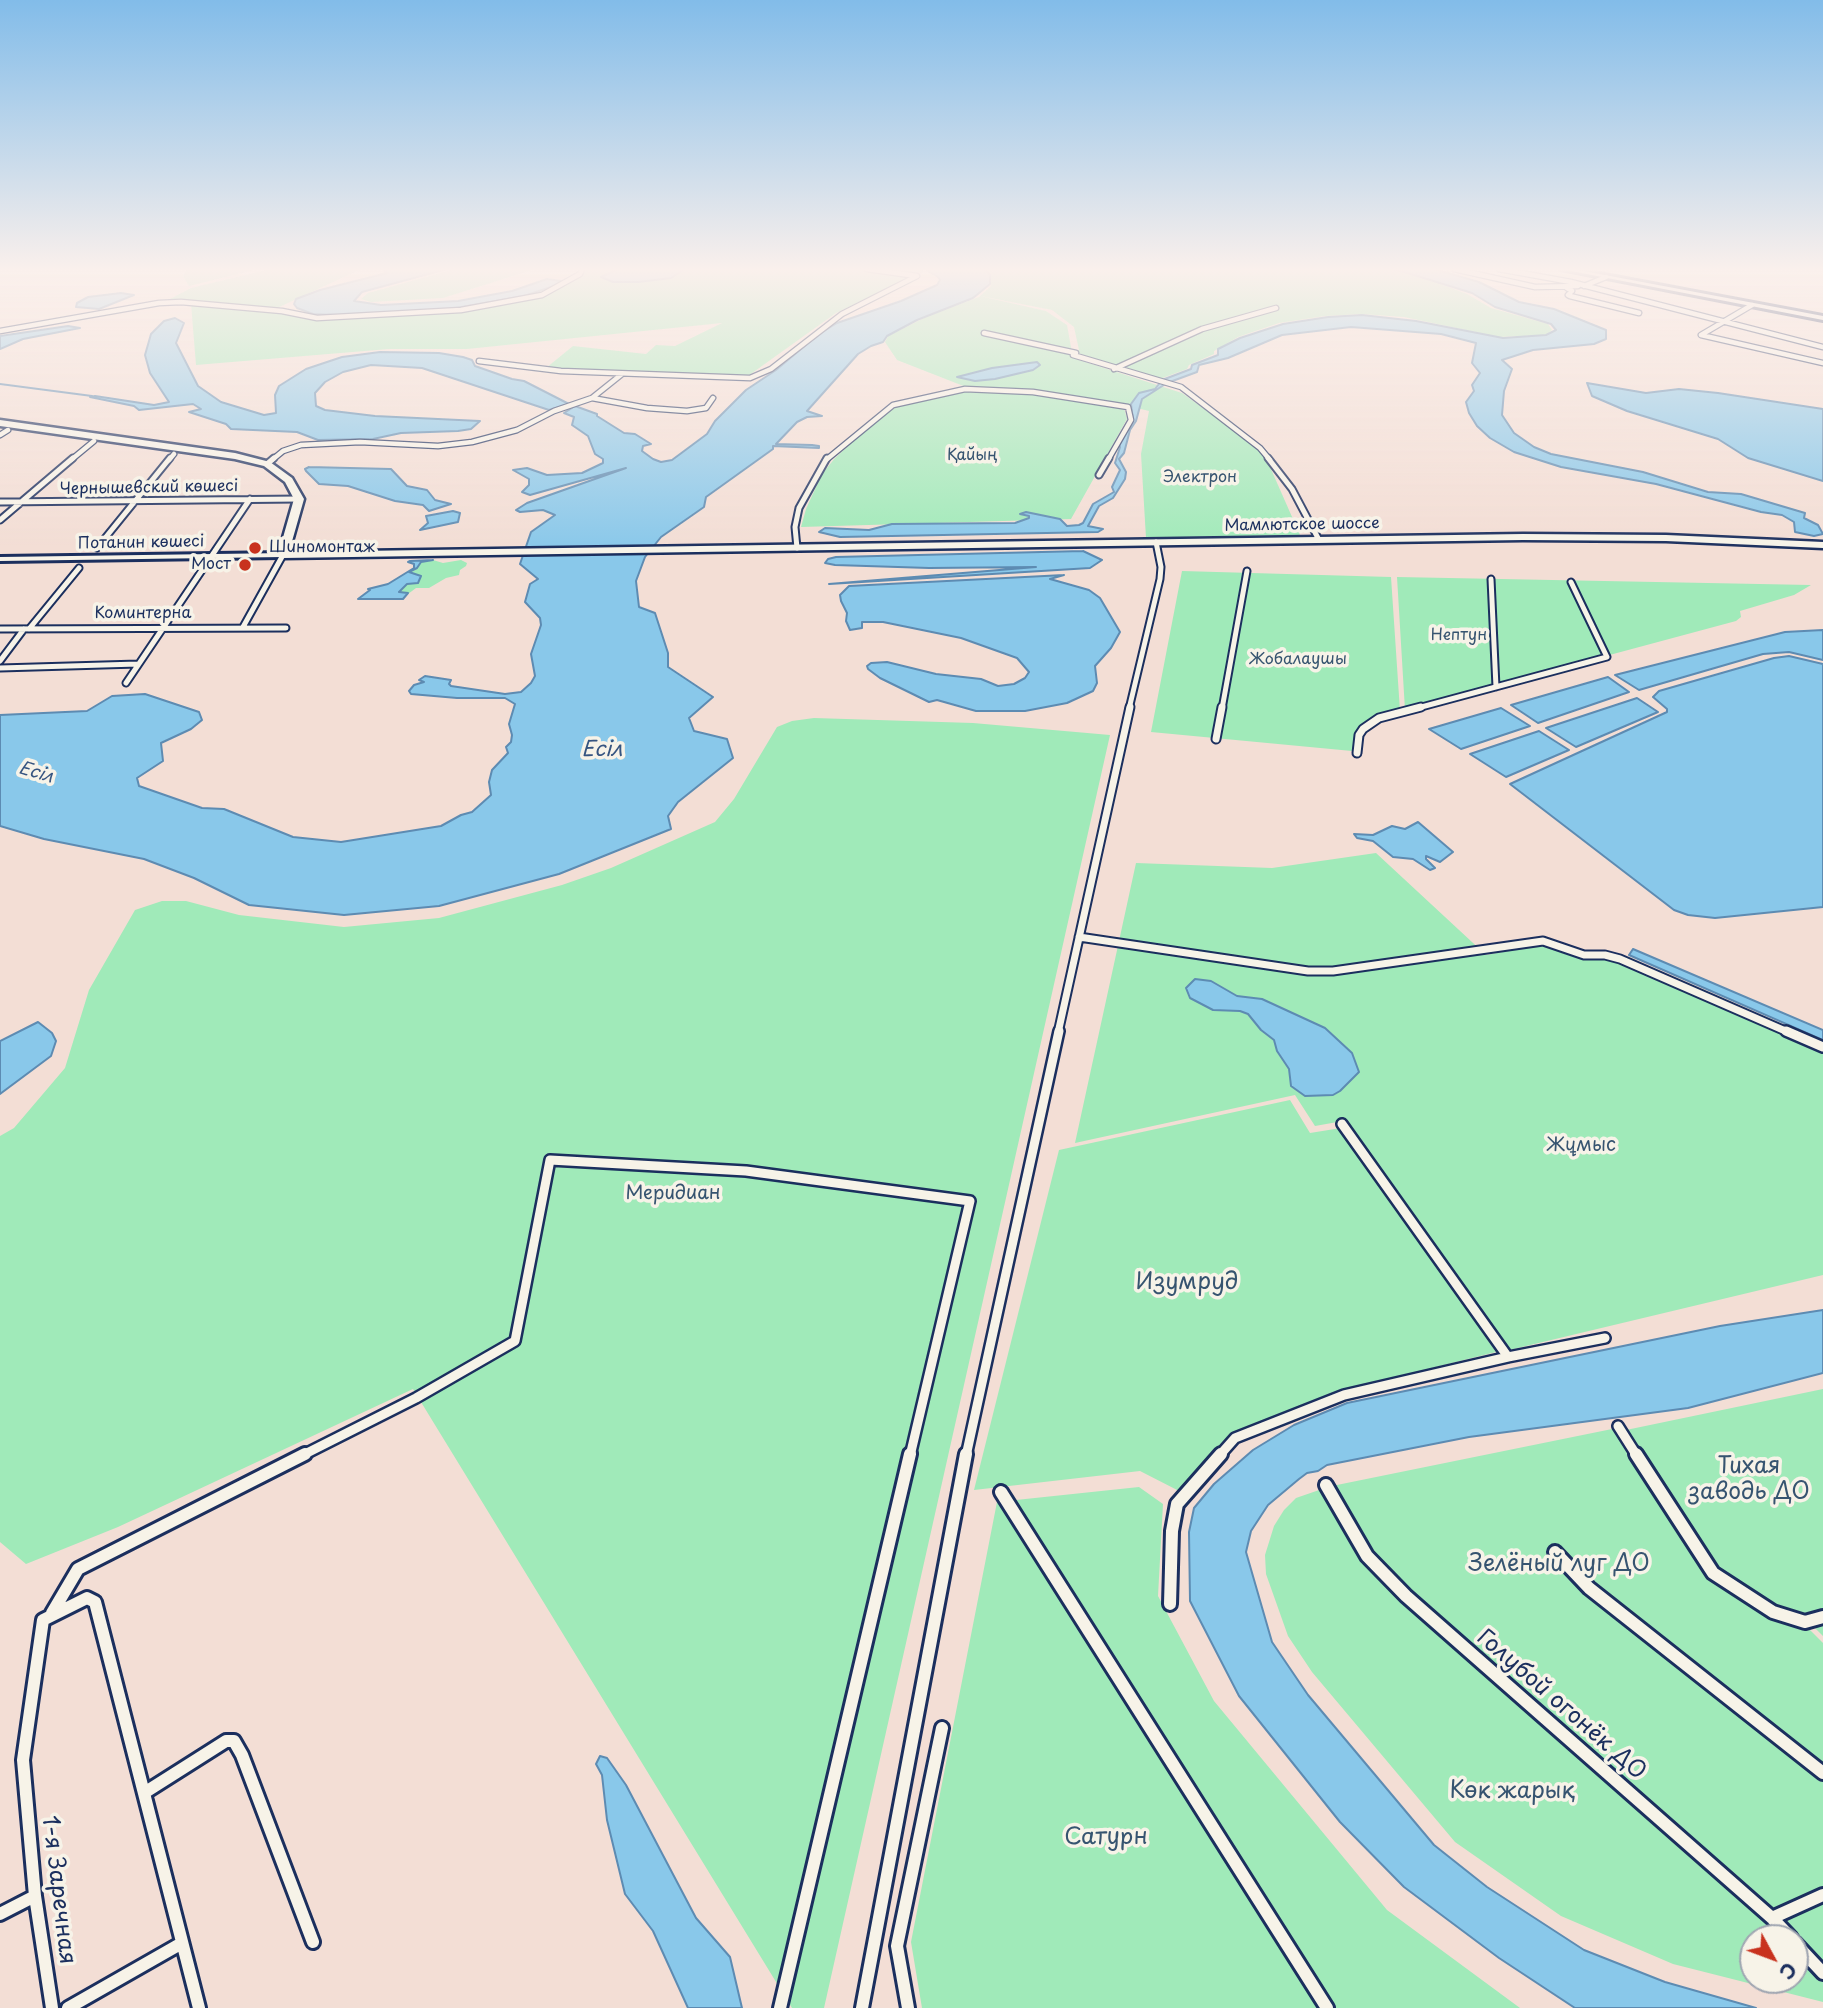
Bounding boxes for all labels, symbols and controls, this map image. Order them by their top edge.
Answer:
park label: Қайың [947,446,997,466]
park label: Электрон [1163,468,1237,488]
street label: Чернышевский көшесі [60,477,238,499]
street label: Мамлютское шоссе [1224,514,1380,536]
street label: Потанин көшесі [78,532,204,554]
place label: Шиномонтаж [269,538,375,558]
marker: Шиномонтаж [247,540,263,556]
place label: Мост [191,555,231,575]
marker: Мост [237,557,253,573]
street label: Коминтерна [95,604,191,624]
park label: Нептун [1431,626,1487,646]
park label: Жобалаушы [1249,650,1347,670]
water label: Есіл [582,737,622,763]
water label: Есіл [16,758,56,788]
park label: Жұмыс [1546,1135,1616,1157]
park label: Меридиан [625,1183,721,1205]
park label: Изумруд [1136,1269,1238,1297]
park label: Тихая заводь ДО [1688,1453,1810,1507]
park label: Зелёный луг ДО [1468,1551,1650,1579]
street label: Голубой огонёк ДО [1471,1624,1651,1786]
park label: Көк жарық [1450,1778,1574,1806]
street label: 1-я Заречная [35,1814,81,1966]
park label: Сатурн [1064,1824,1148,1852]
north arrow [1739,1924,1809,1994]
text: С [1773,1957,1804,1986]

